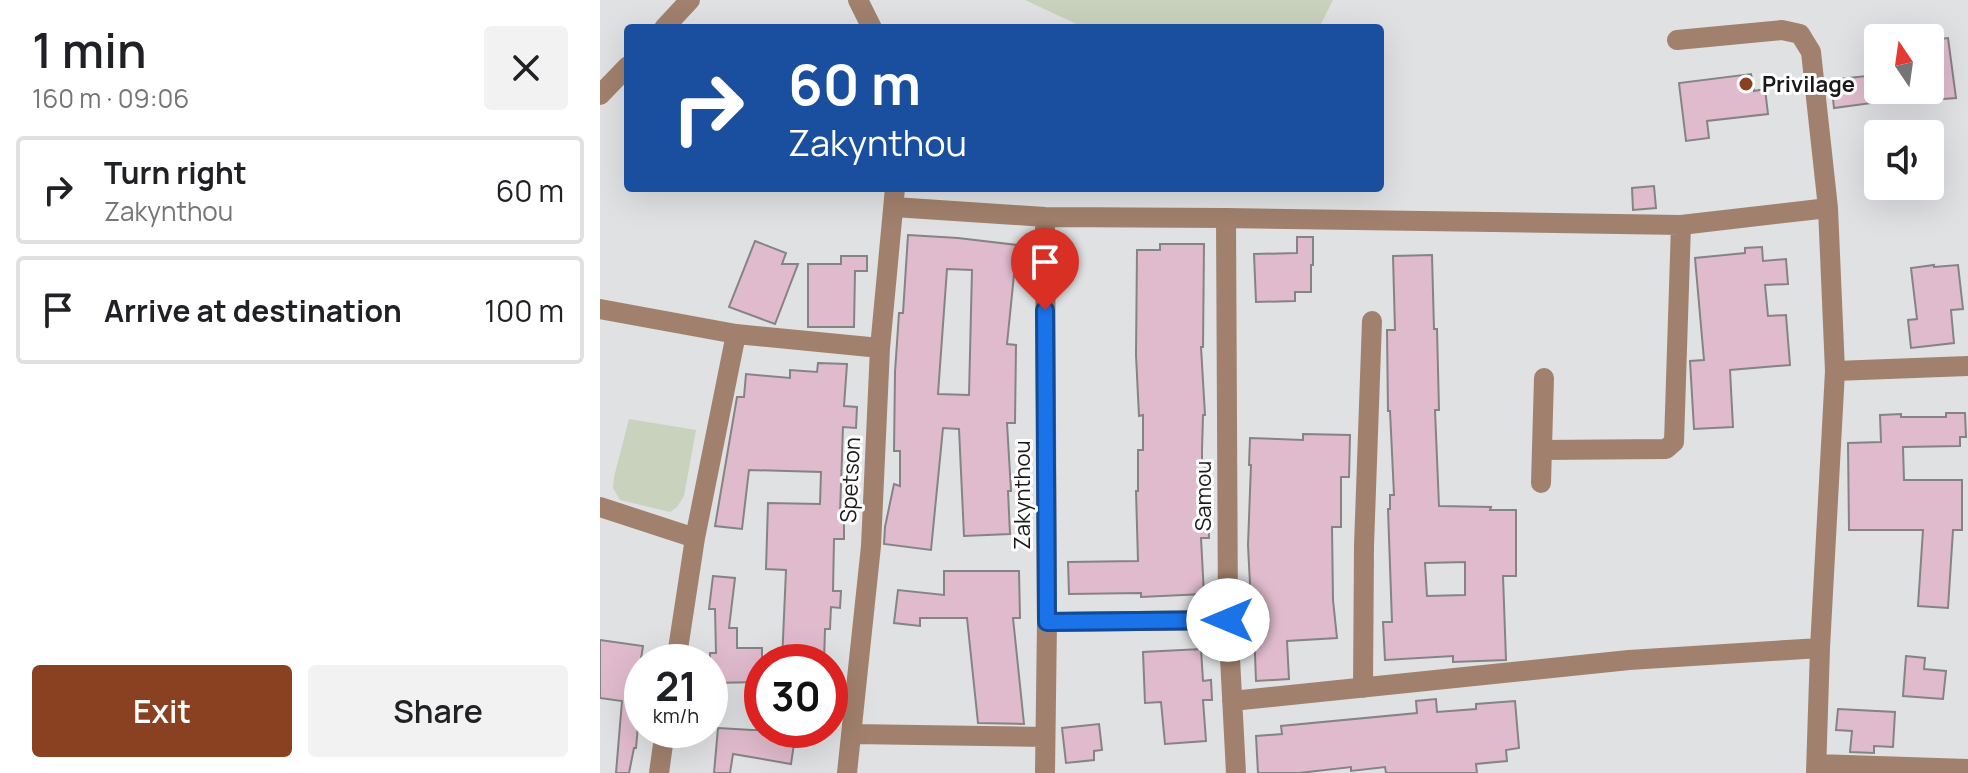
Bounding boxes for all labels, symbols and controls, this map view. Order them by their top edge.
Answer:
text: 1 min [32,17,146,82]
north arrow [1864,24,1944,104]
map controls [1864,24,1944,200]
button: close [484,26,568,110]
text: 60 m [788,45,921,122]
icon: right [656,56,760,160]
place label: Privilage [1762,69,1855,99]
marker: Privilage [1737,75,1755,93]
text: 160 m · 09:06 [32,80,189,116]
text: Zakynthou [788,118,967,167]
button: sound [1864,120,1944,200]
text: Turn right [104,152,247,193]
icon: right [36,168,80,212]
text: 60 m [496,170,564,211]
text: Zakynthou [104,193,233,229]
pin [1011,228,1079,310]
icon: arrive [1023,240,1067,284]
icon: arrive [36,288,80,332]
text: Arrive at destination [104,290,402,331]
text: 100 m [484,290,564,331]
street label: Spetson [833,436,867,524]
street label: Zakynthou [1007,440,1037,550]
street label: Samou [1188,461,1218,531]
position arrow [1186,578,1270,662]
speed limit sign: 30 [744,644,848,748]
text: 21 [655,658,697,713]
button: Exit [32,665,292,757]
button: Share [308,665,568,757]
text: km/h [653,702,699,729]

